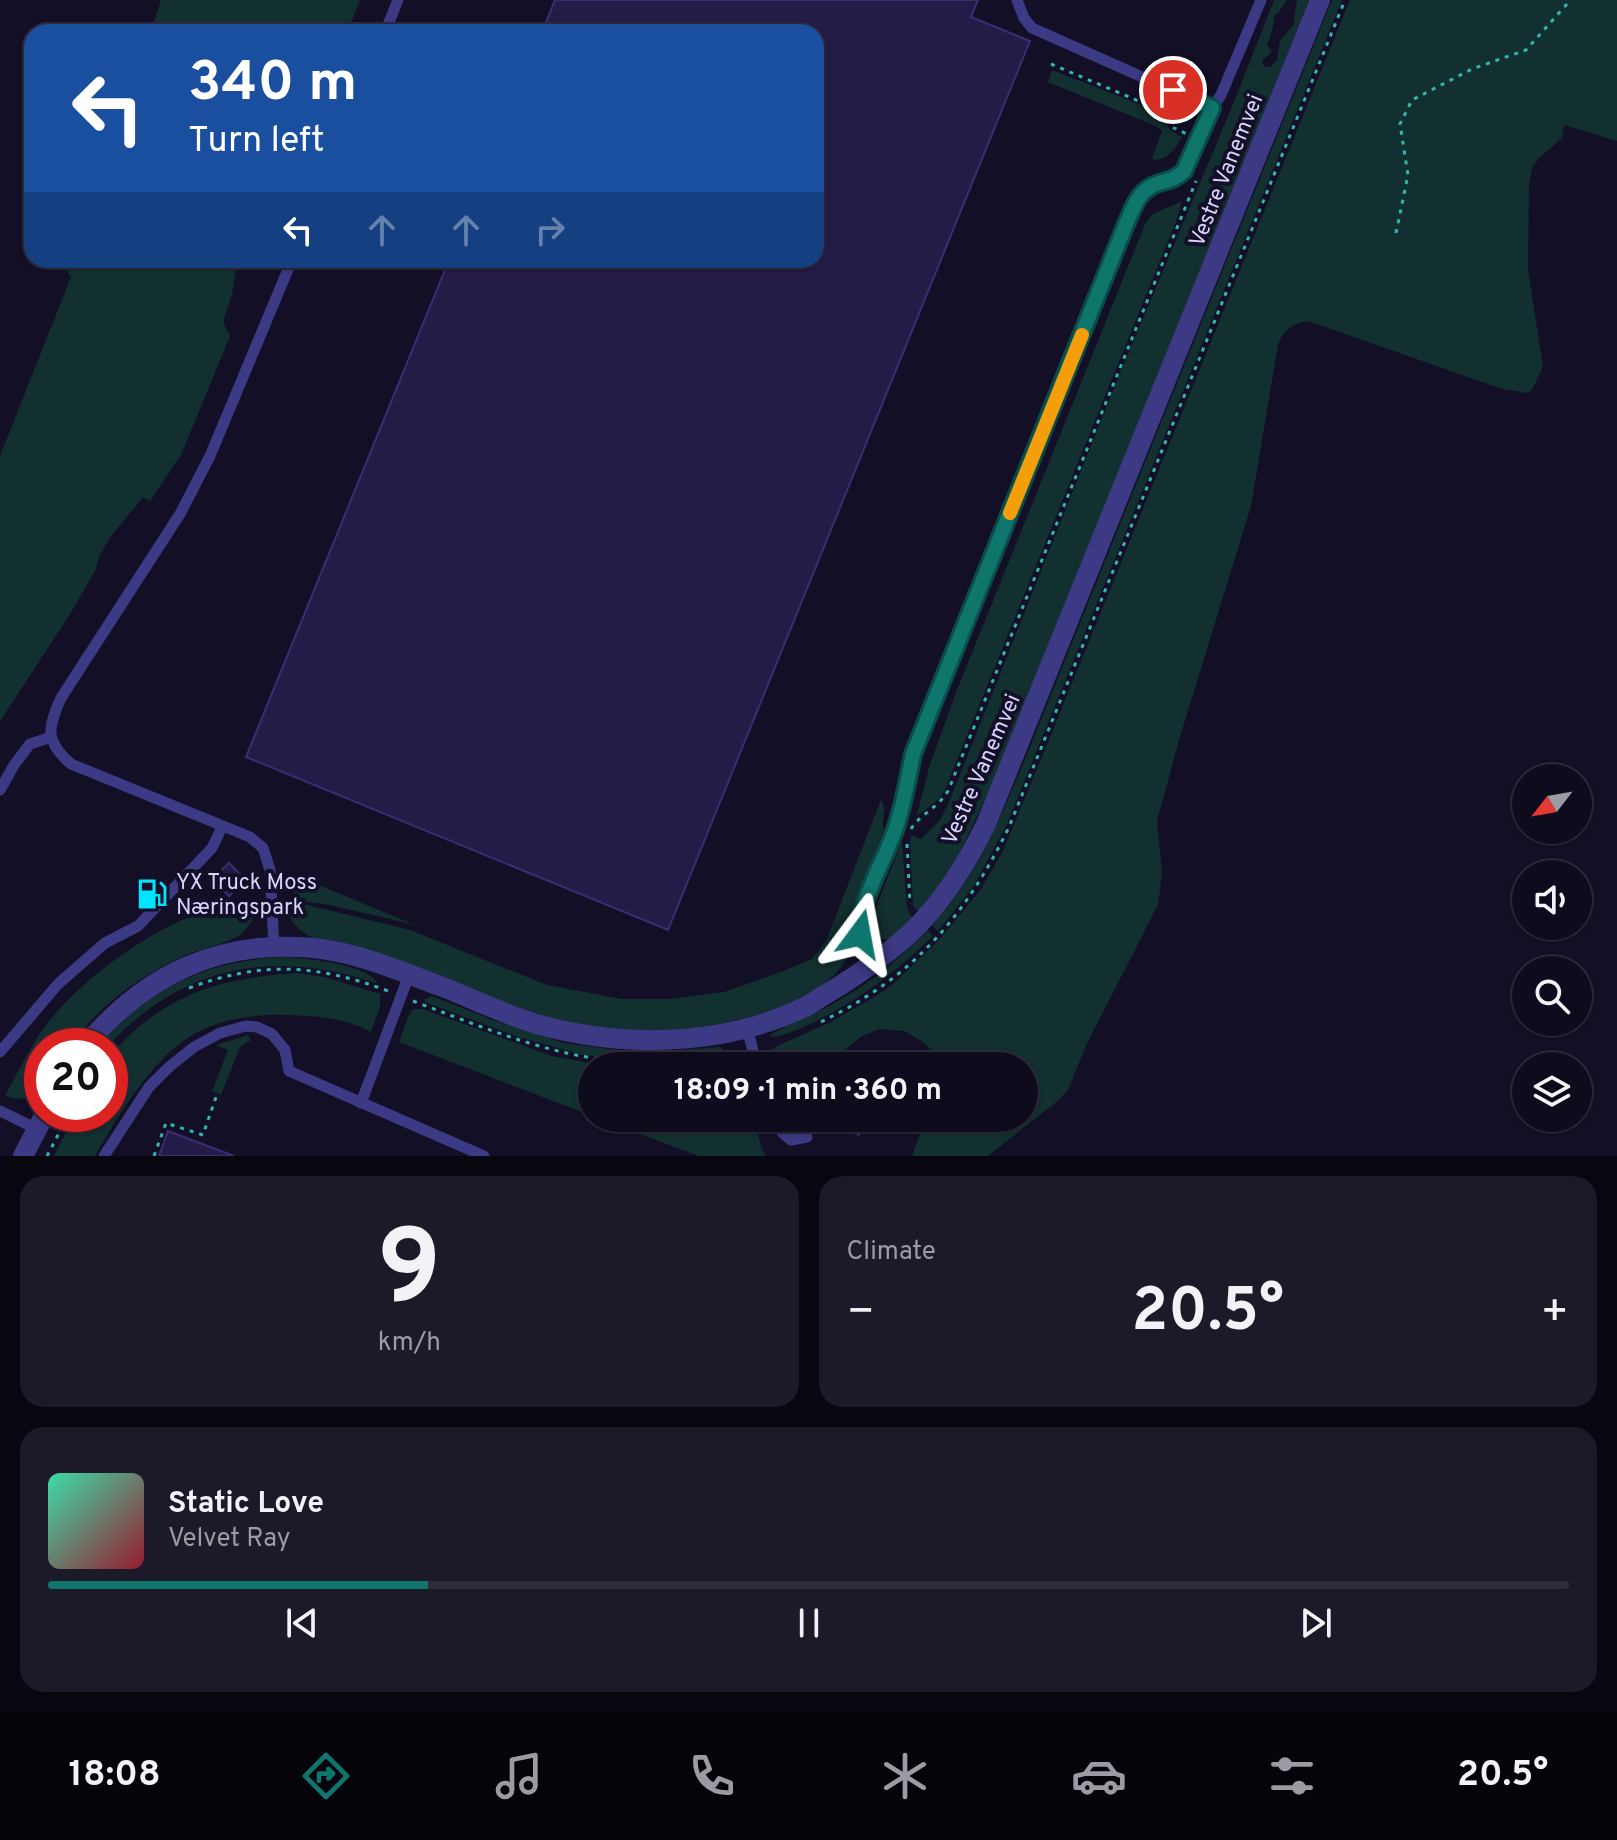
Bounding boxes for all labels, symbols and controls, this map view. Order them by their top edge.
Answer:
text: 340 m [188,50,357,120]
icon: left [56,56,160,160]
pin [1139,56,1207,124]
icon: arrive [1151,68,1195,112]
street label: Vestre Vanemvei [1184,91,1270,251]
text: Turn left [188,119,325,165]
icon: left [276,208,320,252]
icon: ahead [360,208,404,252]
icon: ahead [444,208,488,252]
icon: right [528,208,572,252]
street label: Vestre Vanemvei [937,690,1028,850]
north arrow [1512,764,1592,844]
map controls [1512,764,1592,1132]
button: sound [1512,860,1592,940]
place label: YX Truck Moss Næringspark [176,870,317,922]
fuel station icon: YX Truck Moss Næringspark [135,877,169,911]
position arrow [818,892,902,976]
button: search [1512,956,1592,1036]
speed limit sign: 20 [24,1028,128,1132]
button: layers [1512,1052,1592,1132]
text: 18:09 · 1 min · 360 m [674,1073,942,1110]
text: 9 [377,1209,441,1341]
text: Climate [847,1236,936,1269]
text: 20.5° [1132,1276,1284,1352]
text: − [847,1286,875,1342]
text: + [1541,1286,1569,1342]
text: km/h [378,1327,441,1360]
text: Static Love [168,1486,324,1523]
text: Velvet Ray [168,1523,291,1556]
icon: previous [280,1601,324,1645]
icon: pause [787,1601,831,1645]
icon: next [1294,1601,1338,1645]
icon: directions [298,1748,354,1804]
icon: music [491,1748,547,1804]
icon: phone [684,1748,740,1804]
icon: climate [877,1748,933,1804]
icon: car [1071,1748,1127,1804]
icon: filters [1264,1748,1320,1804]
text: 18:08 [69,1753,161,1799]
text: 20.5° [1457,1753,1548,1799]

